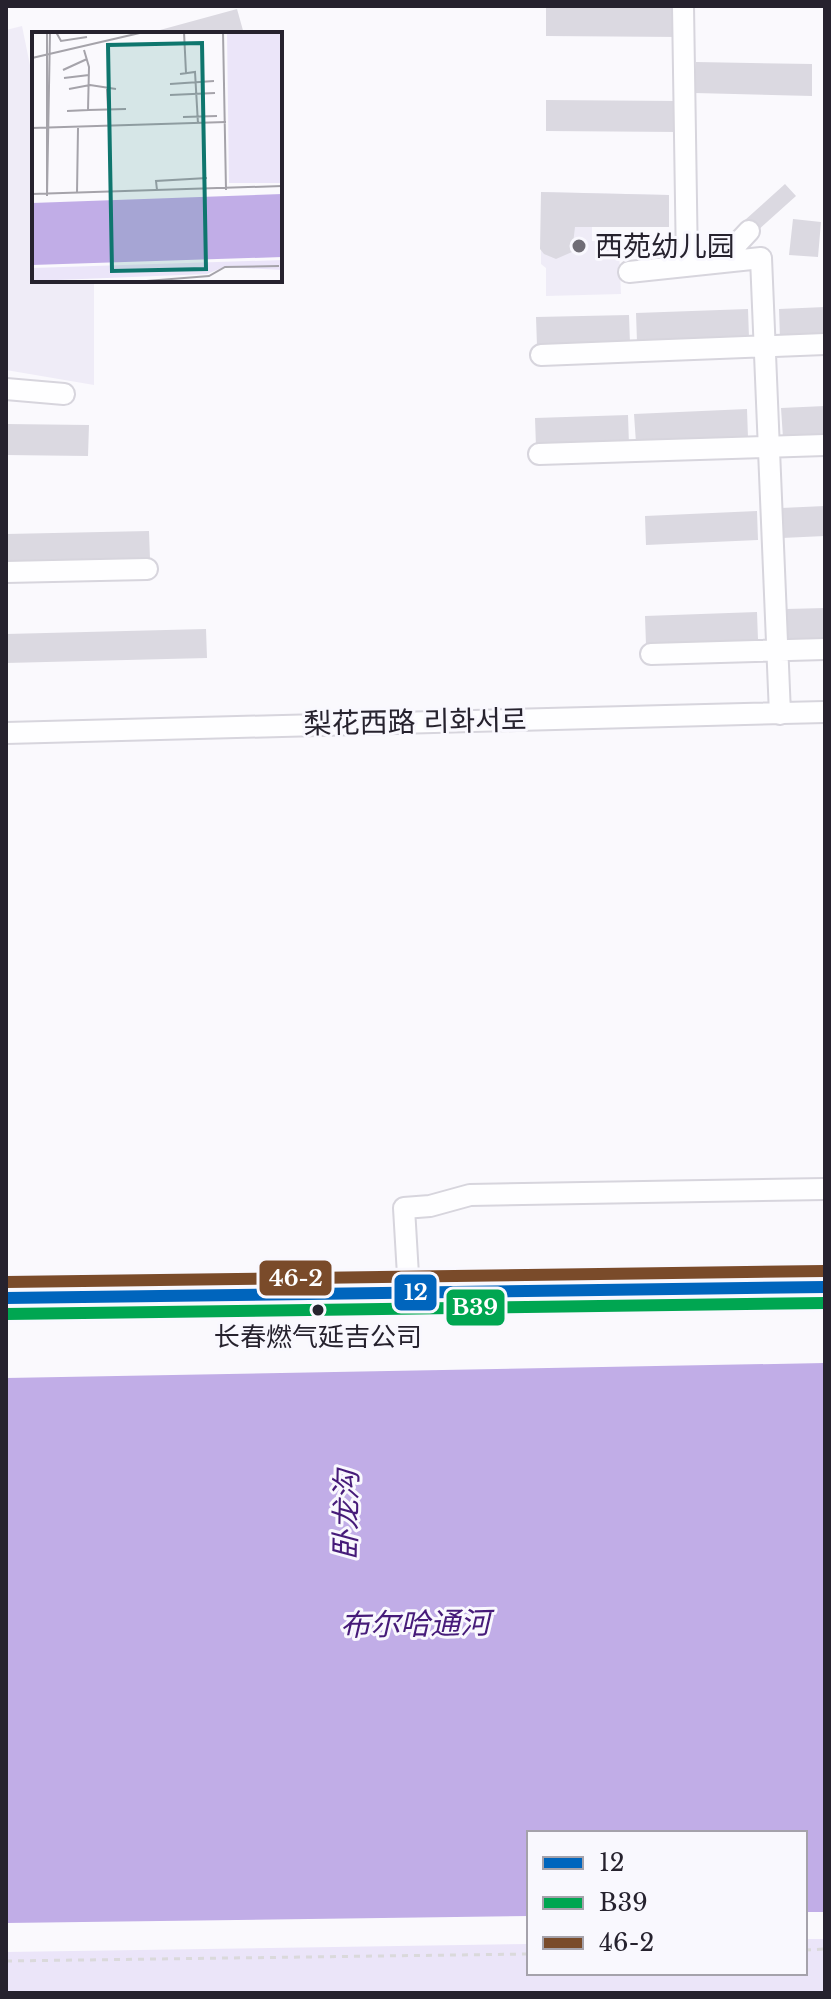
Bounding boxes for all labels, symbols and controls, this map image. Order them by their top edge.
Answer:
inset map [32,32,282,282]
place label: 西苑幼儿园 [595,229,735,264]
marker: 西苑幼儿园 [570,237,588,255]
street label: 梨花西路 리화서로 [303,703,527,741]
line badge: 46-2 [258,1259,333,1297]
text: 46-2 [269,1265,323,1292]
line badge: 12 [393,1273,438,1312]
text: 12 [404,1279,428,1306]
line badge: B39 [445,1288,506,1327]
text: B39 [452,1294,498,1321]
marker: 长春燃气延吉公司 [310,1302,326,1318]
place label: 长春燃气延吉公司 [214,1321,422,1353]
water label: 卧龙沟 [327,1467,365,1560]
water label: 布尔哈通河 [340,1604,495,1644]
legend [527,1831,807,1975]
text: 12 [599,1848,625,1877]
text: B39 [599,1888,648,1917]
text: 46-2 [599,1928,654,1957]

